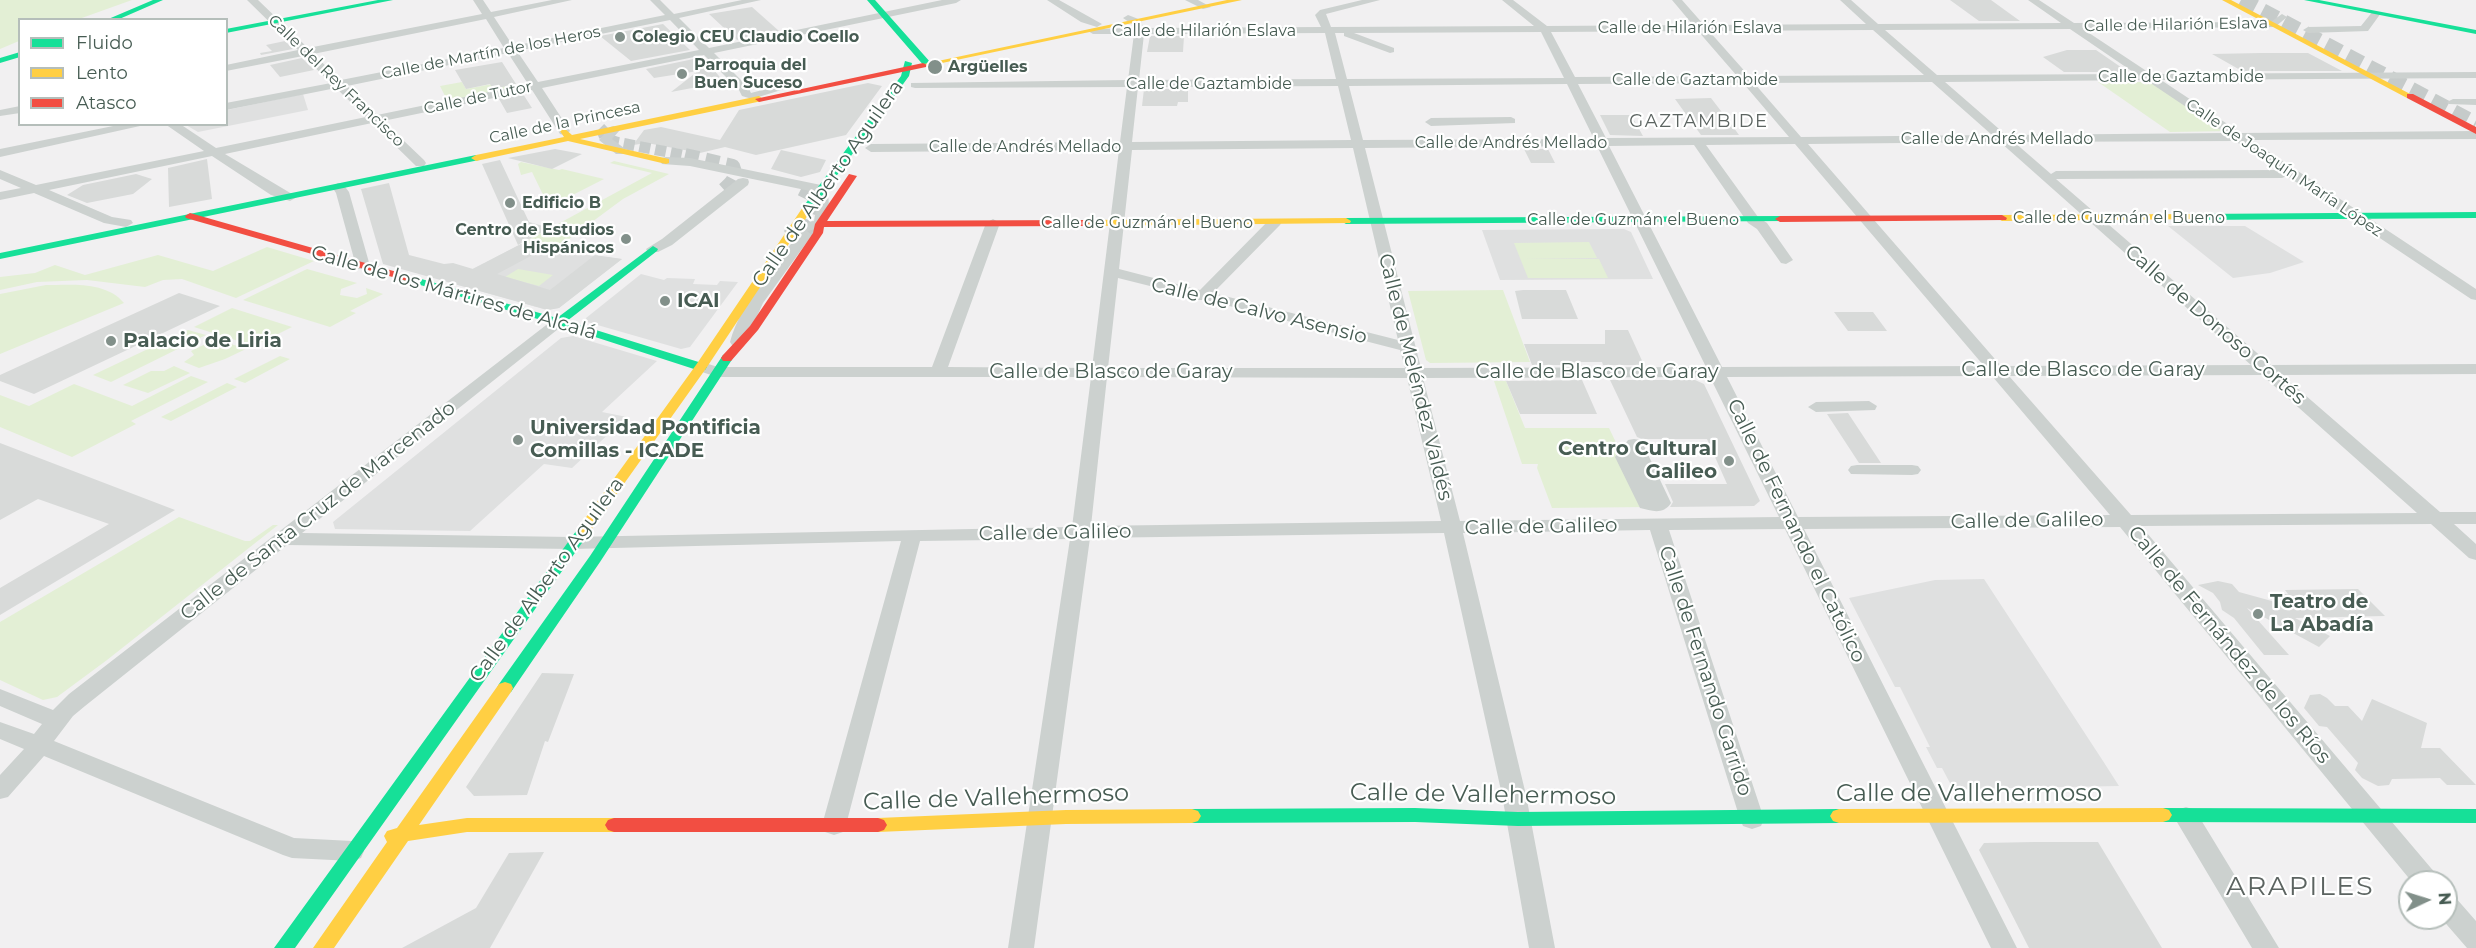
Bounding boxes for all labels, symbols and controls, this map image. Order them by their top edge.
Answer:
street label: Calle del Rey Francisco [264,11,408,151]
street label: Calle de Hilarión Eslava [2084,14,2268,36]
legend [18,18,228,126]
street label: Calle de Hilarión Eslava [1598,18,1782,38]
street label: Calle de Hilarión Eslava [1112,21,1296,41]
street label: Calle de Martín de los Heros [380,22,602,84]
place label: Colegio CEU Claudio Coello [632,27,859,47]
marker: Colegio CEU Claudio Coello [613,30,627,44]
text: Fluido [76,32,133,54]
place label: Parroquia del Buen Suceso [694,55,807,93]
place label: Argüelles [948,57,1028,77]
marker: Argüelles [926,58,944,76]
text: Lento [76,62,128,84]
marker: Parroquia del Buen Suceso [675,67,689,81]
street label: Calle de Gaztambide [2098,67,2264,87]
street label: Calle de Gaztambide [1612,70,1778,90]
street label: Calle de Gaztambide [1126,74,1292,94]
street label: Calle de Alberto Aguilera [747,76,909,292]
street label: Calle de Tutor [422,77,534,119]
text: Atasco [76,92,136,114]
street label: Calle de Joaquín María López [2182,95,2386,241]
street label: Calle de la Princesa [488,98,642,148]
district label: GAZTAMBIDE [1629,111,1769,133]
street label: Calle de Andrés Mellado [1901,129,2093,149]
street label: Calle de Andrés Mellado [1415,133,1607,153]
street label: Calle de Andrés Mellado [929,137,1121,157]
place label: Edificio B [522,193,601,213]
marker: Edificio B [503,196,517,210]
street label: Calle de Guzmán el Bueno [2013,208,2225,228]
street label: Calle de Guzmán el Bueno [1527,210,1739,230]
street label: Calle de Guzmán el Bueno [1041,213,1253,233]
place label: Centro de Estudios Hispánicos [455,220,614,258]
marker: Centro de Estudios Hispánicos [619,232,633,246]
street label: Calle de Donoso Cortés [2120,240,2310,410]
street label: Calle de los Mártires de Alcalá [308,241,600,345]
street label: Calle de Meléndez Valdés [1373,251,1457,503]
street label: Calle de Calvo Asensio [1149,273,1369,349]
place label: ICAI [677,289,720,313]
marker: ICAI [658,294,672,308]
place label: Palacio de Liria [123,329,282,353]
marker: Palacio de Liria [104,334,118,348]
street label: Calle de Blasco de Garay [1961,358,2205,382]
street label: Calle de Blasco de Garay [989,360,1233,384]
street label: Calle de Blasco de Garay [1475,360,1719,384]
street label: Calle de Fernando el Católico [1722,395,1870,667]
street label: Calle de Santa Cruz de Marcenado [176,396,460,626]
place label: Universidad Pontificia Comillas - ICADE [530,416,761,463]
marker: Universidad Pontificia Comillas - ICADE [511,433,525,447]
place label: Centro Cultural Galileo [1558,437,1717,484]
marker: Centro Cultural Galileo [1722,454,1736,468]
street label: Calle de Alberto Aguilera [465,473,629,687]
street label: Calle de Galileo [1950,508,2104,534]
street label: Calle de Galileo [1464,514,1618,540]
street label: Calle de Galileo [978,520,1132,546]
street label: Calle de Fernández de los Ríos [2122,521,2336,769]
street label: Calle de Fernando Garrido [1653,543,1757,799]
place label: Teatro de La Abadía [2270,590,2374,637]
marker: Teatro de La Abadía [2251,607,2265,621]
street label: Calle de Vallehermoso [1350,778,1616,812]
street label: Calle de Vallehermoso [862,779,1130,817]
street label: Calle de Vallehermoso [1836,780,2102,808]
north arrow [2398,870,2458,930]
district label: ARAPILES [2226,871,2374,903]
text: N [2435,892,2454,906]

